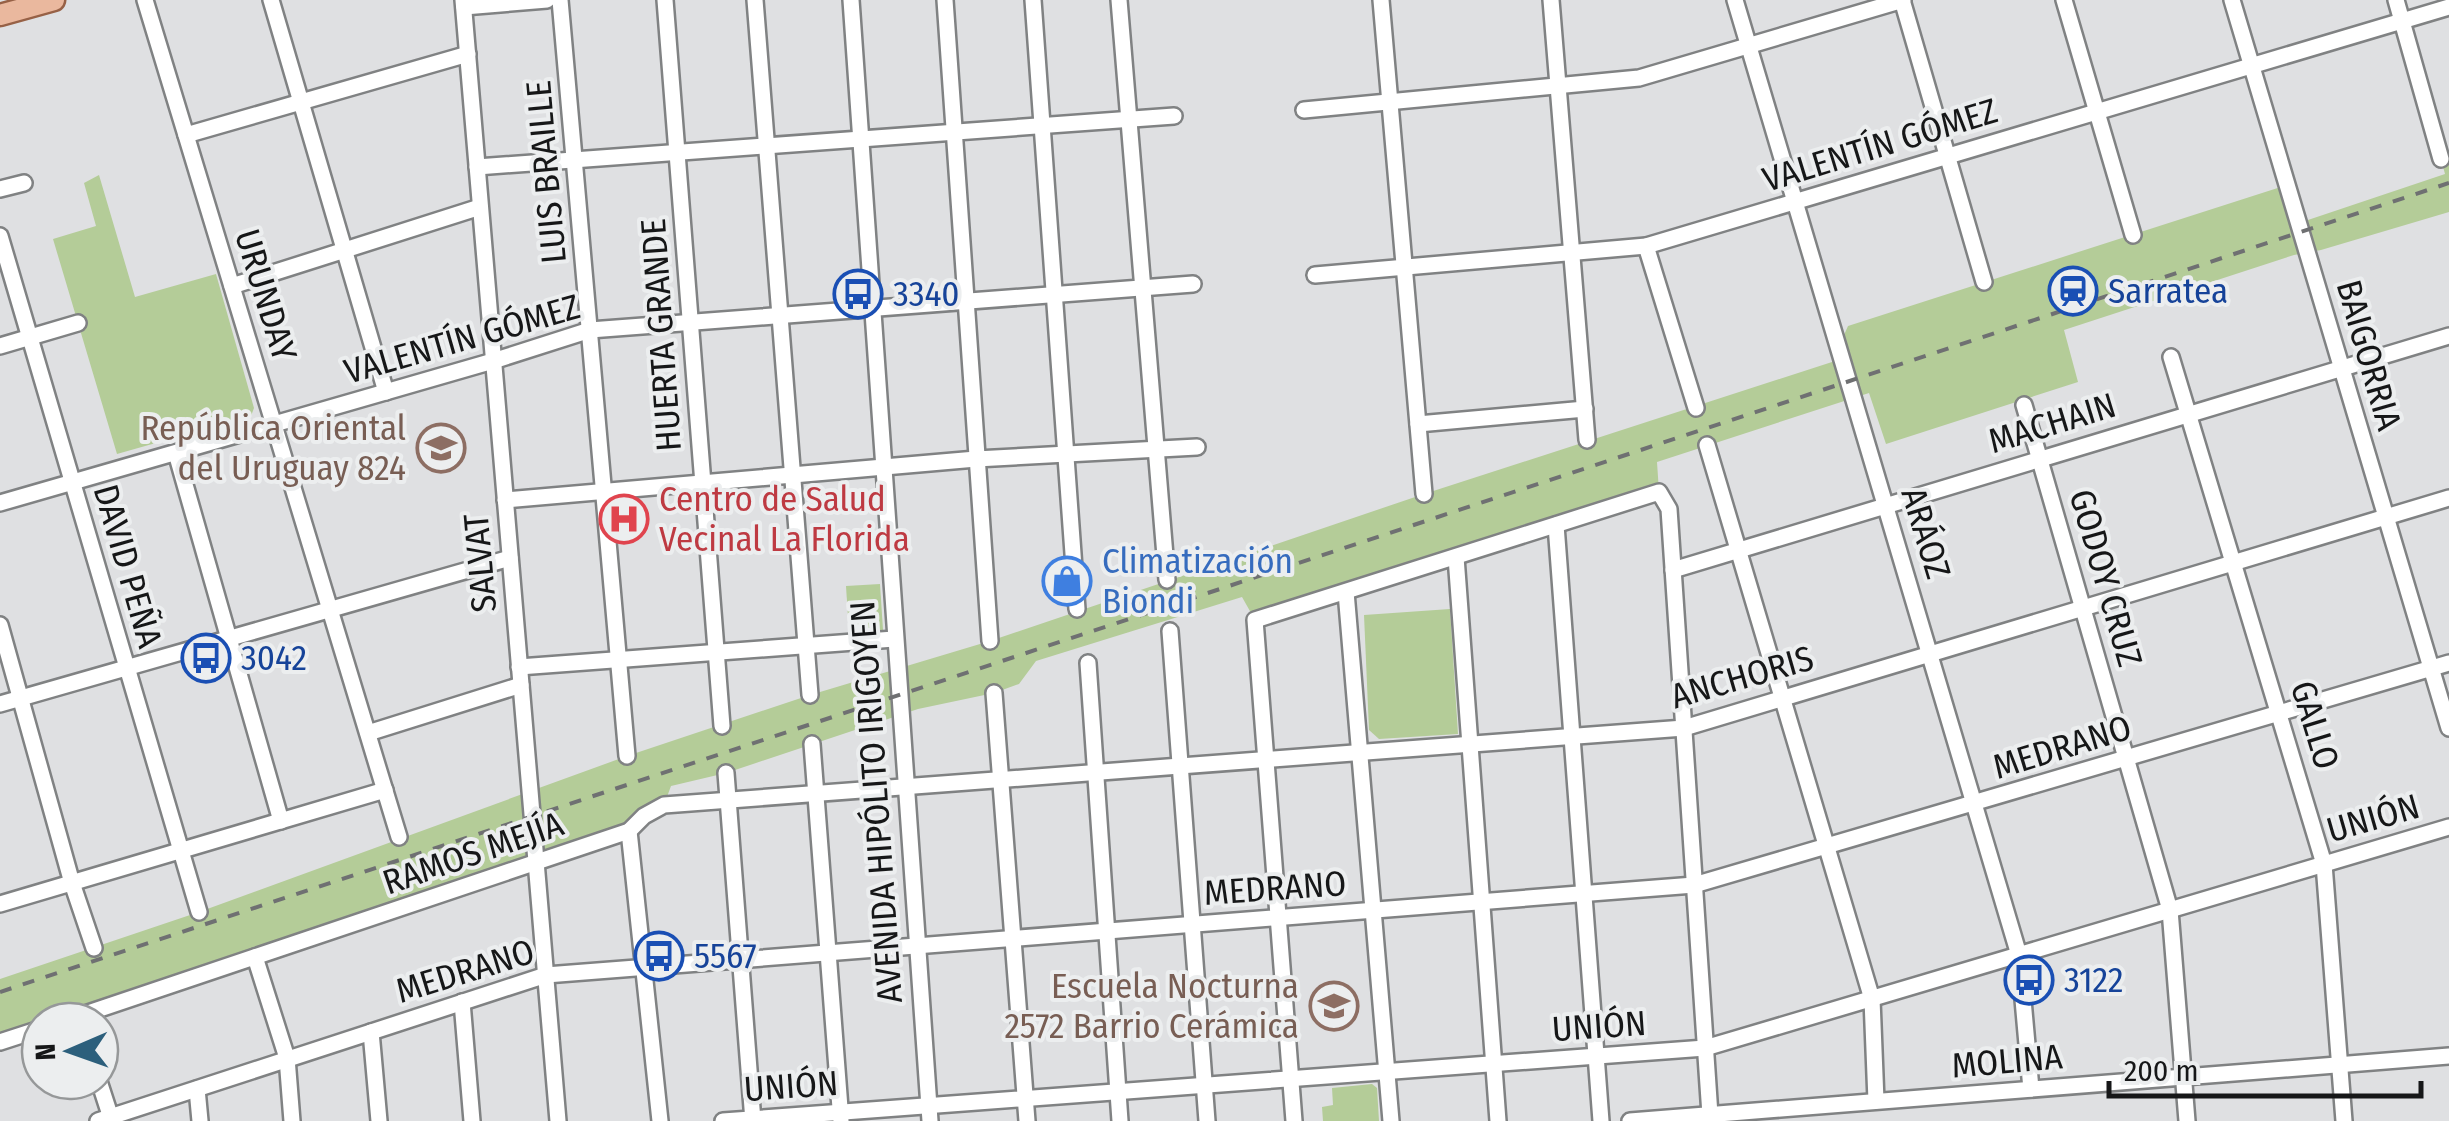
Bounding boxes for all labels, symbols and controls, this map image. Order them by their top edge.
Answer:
street label: LUIS BRAILLE [517,79,575,265]
street label: VALENTÍN GÓMEZ [1758,89,2002,201]
street label: HUERTA GRANDE [632,217,690,453]
street label: URUNDAY [226,224,306,366]
station icon: Sarratea [2047,265,2099,317]
bus stop icon: 3340 [832,268,884,320]
place label: Sarratea [2108,270,2228,312]
place label: 3340 [893,273,960,315]
street label: BAIGORRIA [2328,275,2411,436]
street label: VALENTÍN GÓMEZ [339,285,585,393]
street label: MACHAIN [1983,384,2121,462]
place label: República Oriental del Uruguay 824 [141,407,406,489]
school or university icon: República Oriental del Uruguay 824 [415,422,467,474]
place label: Centro de Salud Vecinal La Florida [659,478,910,560]
street label: DAVID PEÑA [85,480,171,653]
street label: ARÁOZ [1892,482,1960,584]
street label: GODOY CRUZ [2061,485,2151,671]
hospital icon: Centro de Salud Vecinal La Florida [598,493,650,545]
street label: SALVAT [455,511,505,614]
place label: Climatización Biondi [1102,540,1293,622]
shop icon: Climatización Biondi [1041,555,1093,607]
street label: AVENIDA HIPÓLITO IRIGOYEN [841,599,911,1005]
bus stop icon: 3042 [180,632,232,684]
place label: 3042 [241,637,307,679]
street label: ANCHORIS [1666,637,1818,717]
street label: GALLO [2282,676,2348,774]
street label: MEDRANO [1988,706,2136,788]
street label: UNIÓN [2322,785,2424,851]
street label: RAMOS MEJÍA [377,802,569,903]
street label: MEDRANO [1203,862,1347,914]
street label: MEDRANO [391,930,539,1012]
bus stop icon: 5567 [633,930,685,982]
place label: 5567 [694,935,757,977]
bus stop icon: 3122 [2003,954,2055,1006]
place label: 3122 [2064,959,2123,1001]
place label: Escuela Nocturna 2572 Barrio Cerámica [1004,965,1299,1047]
school or university icon: Escuela Nocturna 2572 Barrio Cerámica [1308,980,1360,1032]
north arrow [20,1001,120,1101]
street label: UNIÓN [1551,1002,1647,1050]
street label: MOLINA [1950,1035,2065,1087]
scale bar [2109,1036,2422,1098]
text: N [29,1043,62,1061]
text: 200 m [2124,1053,2199,1089]
street label: UNIÓN [743,1062,839,1110]

